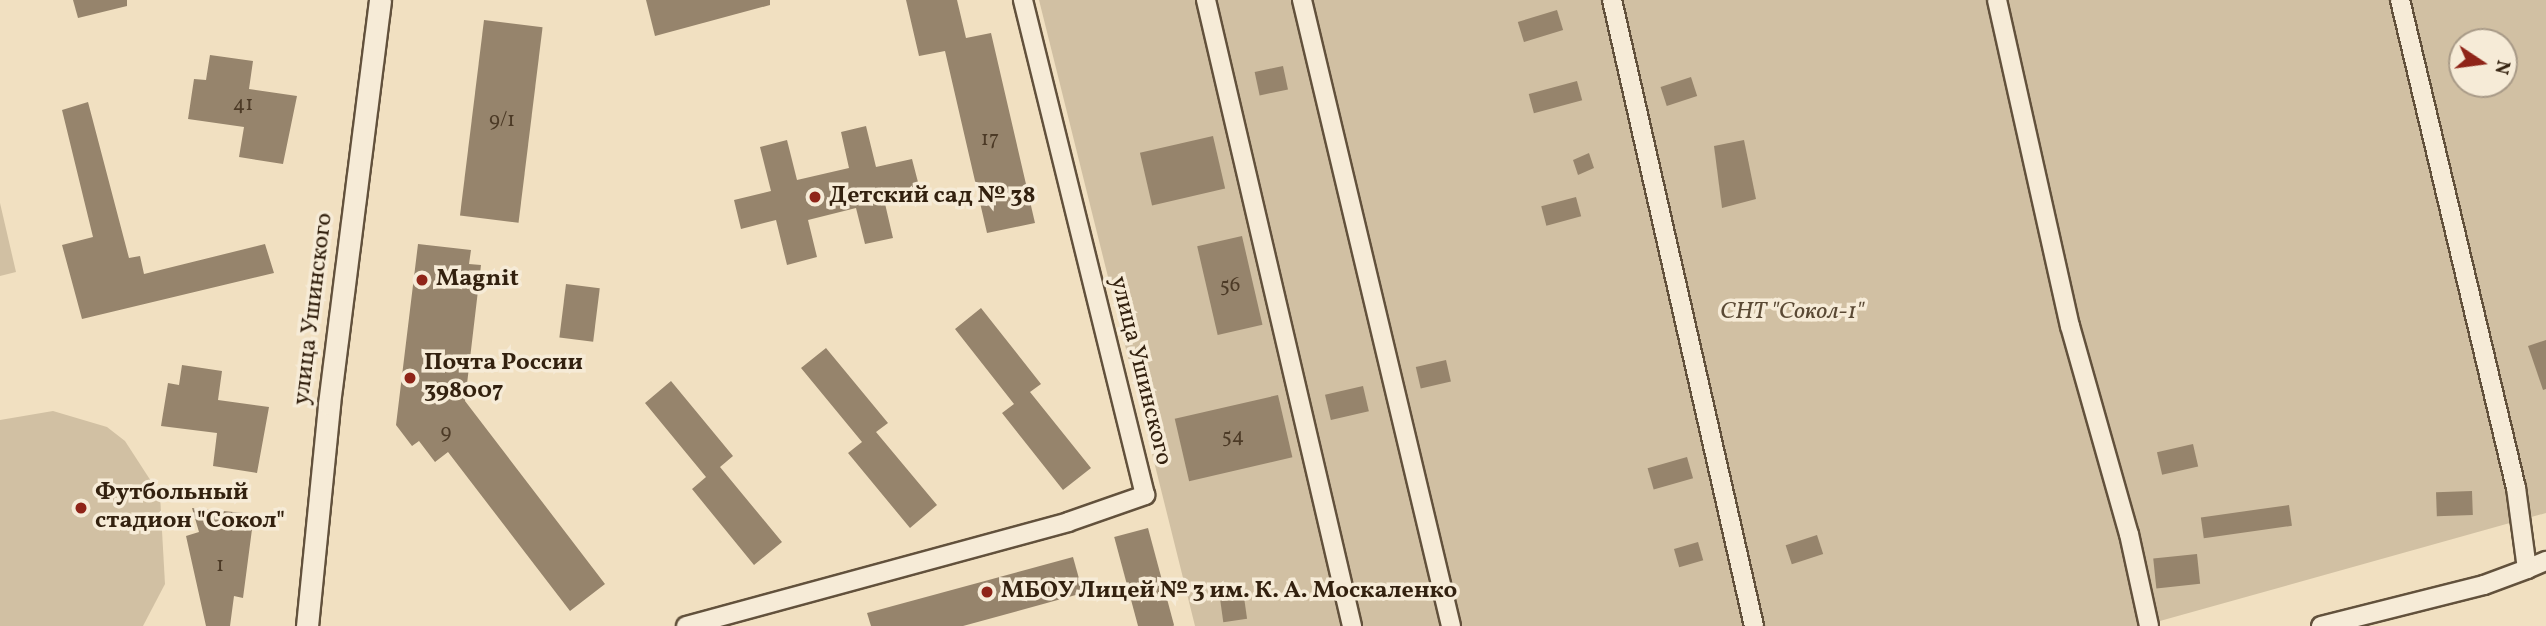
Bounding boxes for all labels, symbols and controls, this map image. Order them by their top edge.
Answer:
north arrow [2448,28,2518,98]
text: N [2487,58,2516,77]
house number: 41 [233,92,253,118]
house number: 9/1 [489,108,515,134]
house number: 17 [981,127,999,153]
place label: Детский сад № 38 [829,183,1036,211]
marker: Детский сад № 38 [807,189,823,205]
street label: улица Ушинского [288,211,340,407]
place label: Magnit [436,266,519,294]
marker: Magnit [414,272,430,288]
house number: 56 [1220,273,1240,299]
street label: улица Ушинского [1103,274,1177,468]
park label: СНТ "Сокол-1" [1720,299,1864,327]
place label: Почта России 398007 [424,350,583,406]
marker: Почта России 398007 [402,370,418,386]
house number: 9 [441,420,451,446]
house number: 54 [1222,424,1244,450]
place label: Футбольный стадион "Сокол" [95,480,285,536]
marker: Футбольный стадион "Сокол" [73,500,89,516]
house number: 1 [216,553,224,579]
place label: МБОУ Лицей № 3 им. К. А. Москаленко [1001,578,1458,606]
marker: МБОУ Лицей № 3 им. К. А. Москаленко [979,584,995,600]

